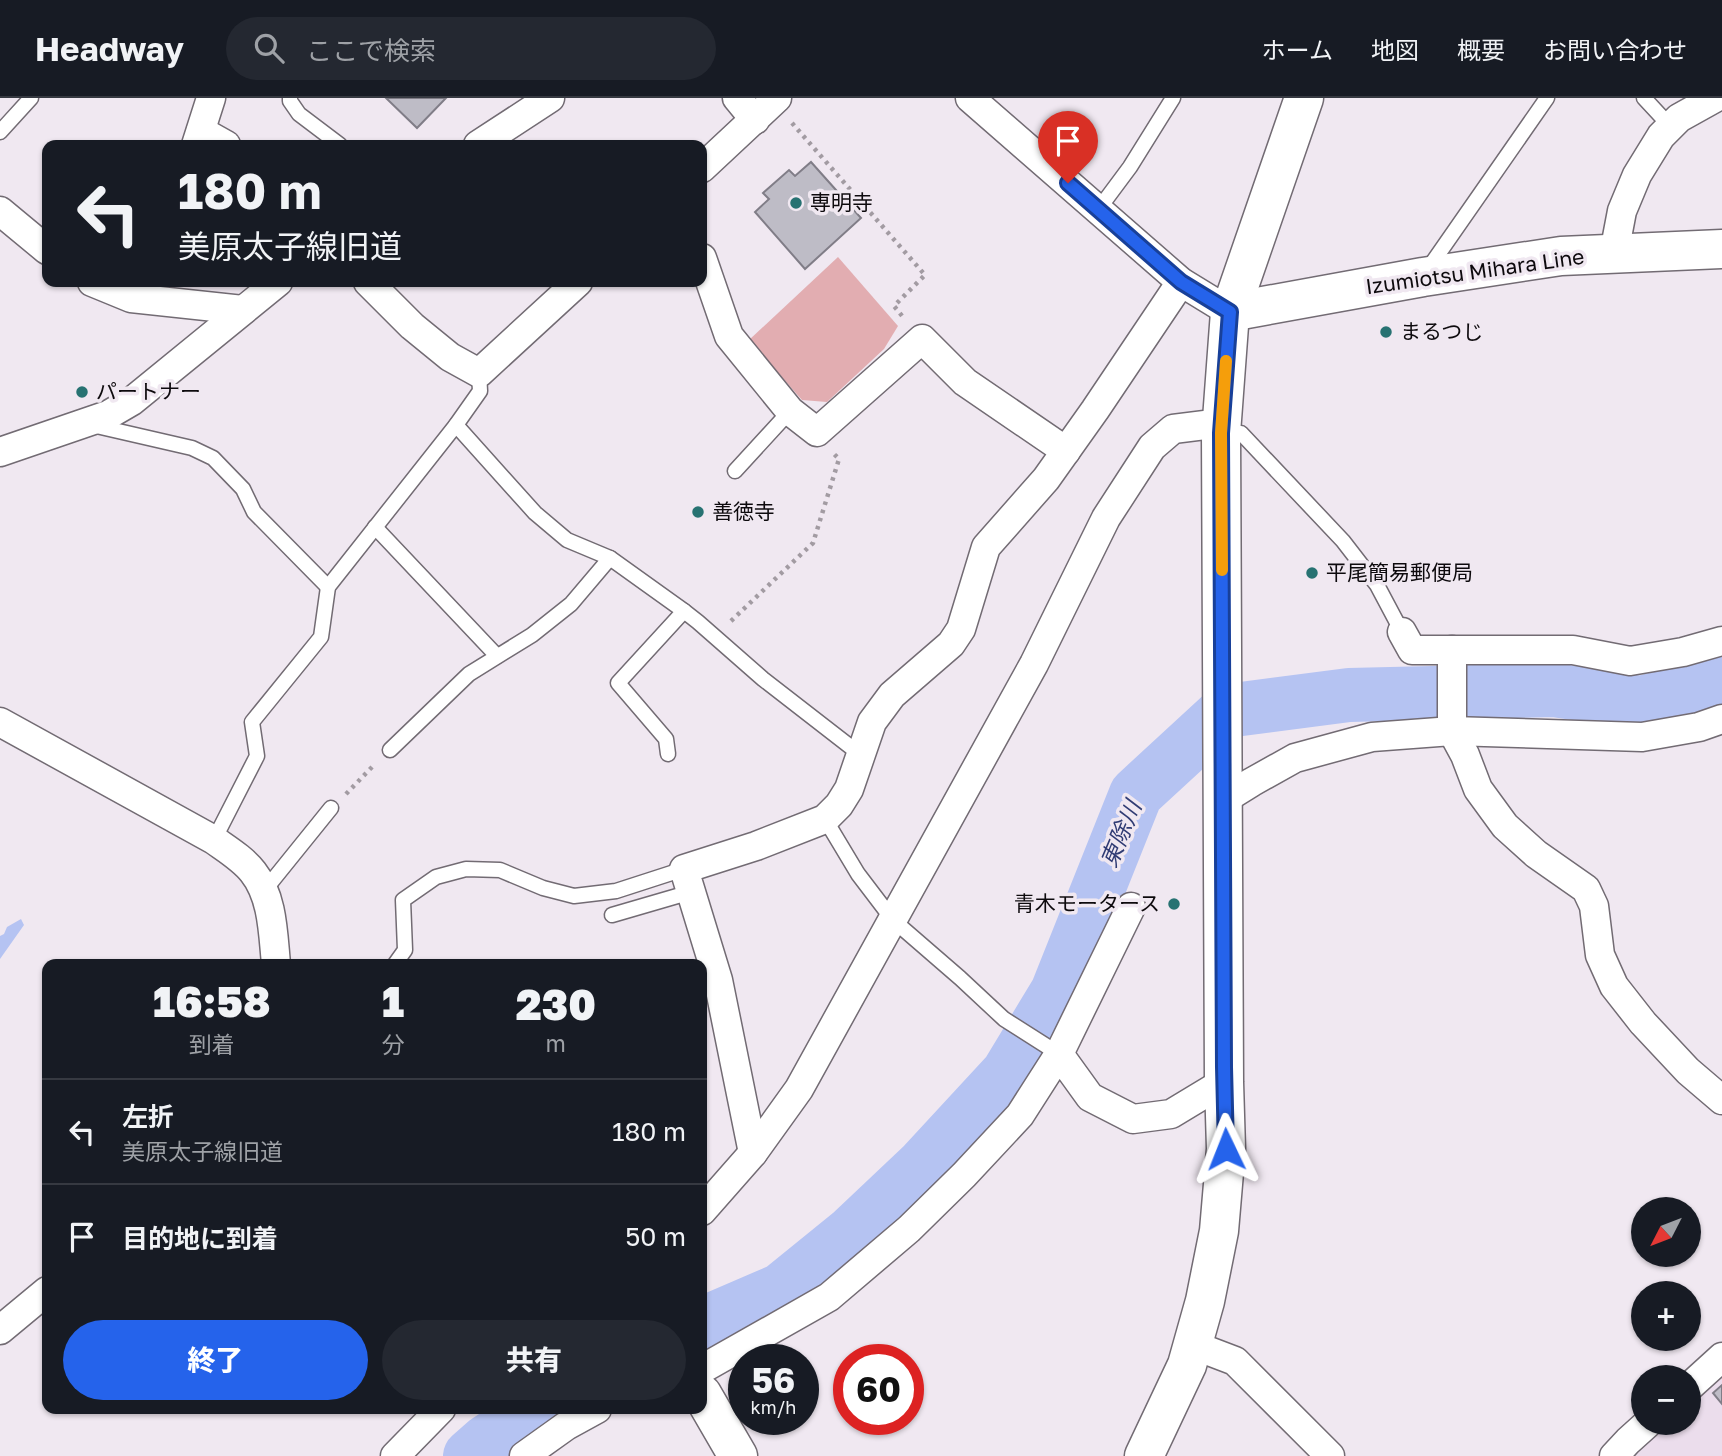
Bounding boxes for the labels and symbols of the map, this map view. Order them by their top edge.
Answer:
pin [1038,111,1098,183]
place label: 専明寺 [810,189,873,215]
marker: 専明寺 [788,195,804,211]
street label: Izumiotsu Mihara Line [1364,243,1586,299]
place label: まるつじ [1400,318,1483,344]
marker: まるつじ [1378,324,1394,340]
place label: パートナー [96,378,201,404]
marker: パートナー [74,384,90,400]
place label: 善徳寺 [712,498,775,524]
marker: 善徳寺 [690,504,706,520]
place label: 平尾簡易郵便局 [1326,559,1473,585]
marker: 平尾簡易郵便局 [1304,565,1320,581]
water label: 東除川 [1094,794,1148,871]
place label: 青木モータース [1014,890,1160,916]
marker: 青木モータース [1166,896,1182,912]
position arrow [1189,1112,1263,1186]
north arrow [1631,1197,1701,1267]
speed limit sign: 60 [833,1344,924,1435]

